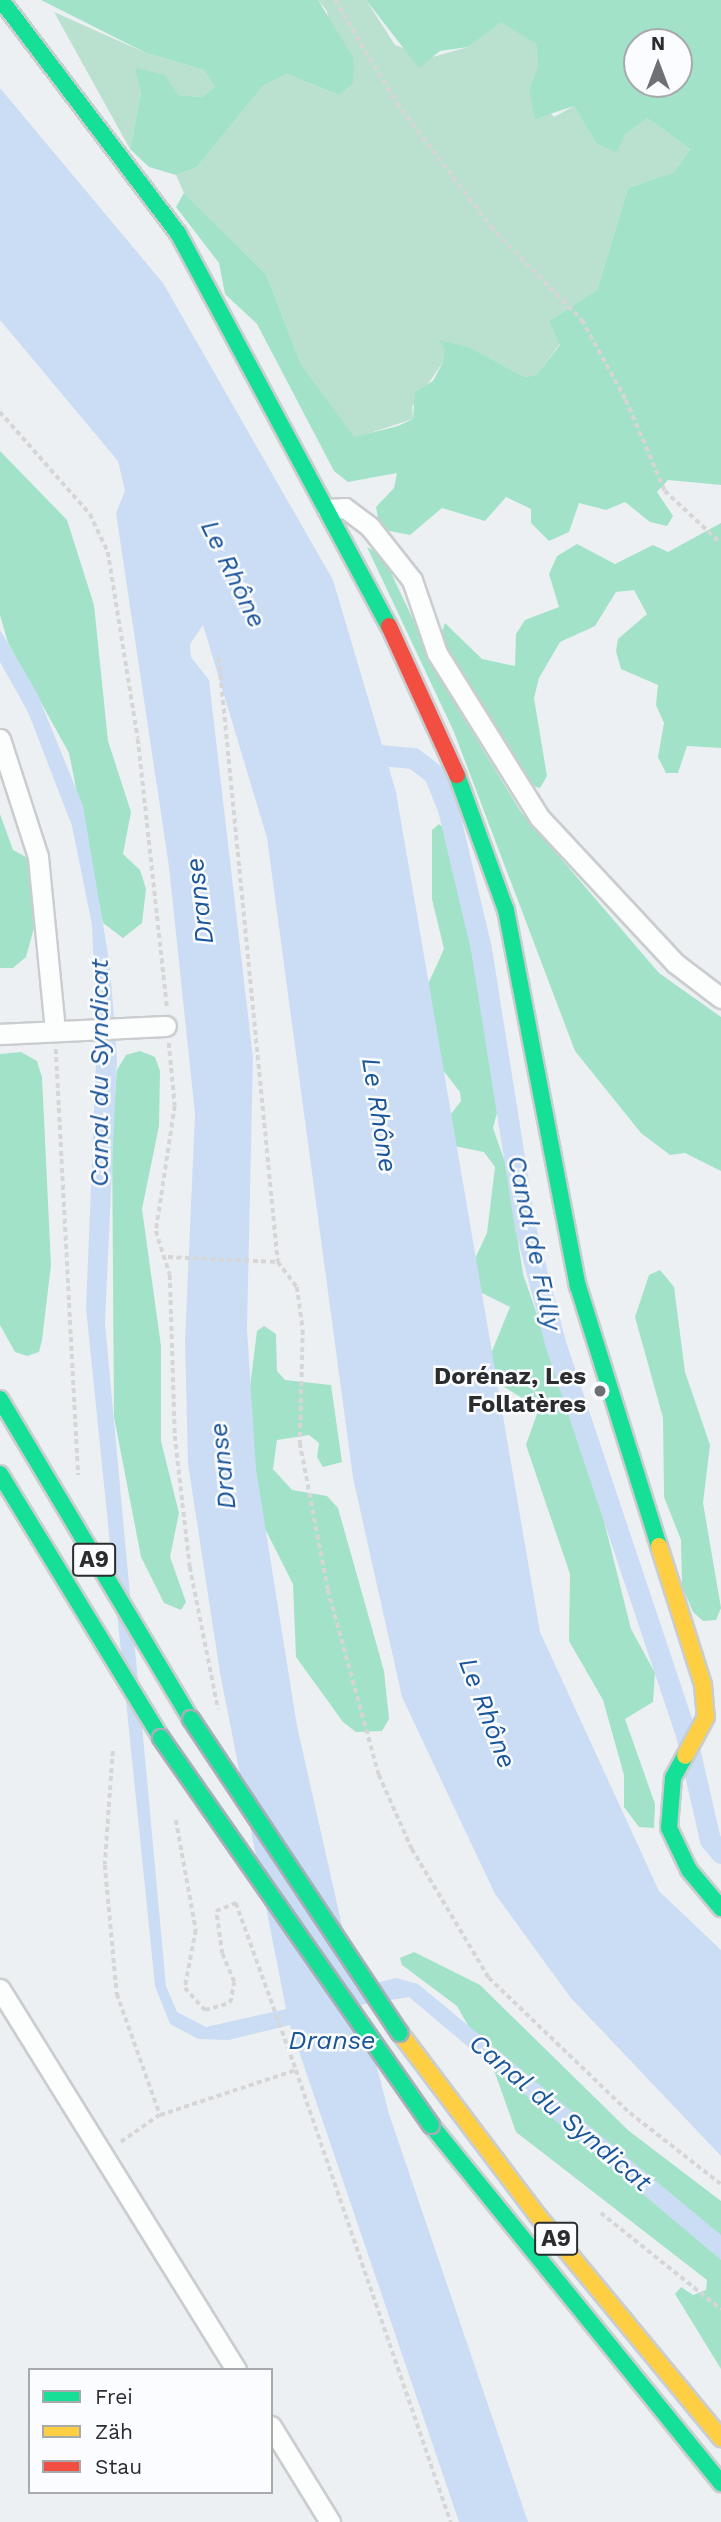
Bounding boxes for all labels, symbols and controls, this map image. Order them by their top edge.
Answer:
north arrow [623,28,693,98]
text: N [651,32,665,55]
water label: Le Rhône [194,515,272,633]
water label: Dranse [179,856,221,946]
water label: Canal du Syndicat [84,958,116,1188]
water label: Le Rhône [355,1055,403,1175]
water label: Canal de Fully [500,1152,568,1334]
place label: Dorénaz, Les Follatères [434,1363,586,1419]
marker: Dorénaz, Les Follatères [592,1383,608,1399]
water label: Dranse [203,1421,243,1511]
road number: A9 [71,1540,117,1580]
water label: Le Rhône [452,1653,522,1773]
water label: Dranse [288,2025,376,2057]
water label: Canal du Syndicat [462,2027,658,2199]
road number: A9 [533,2220,579,2258]
legend [28,2368,273,2494]
text: Frei [95,2384,133,2409]
text: Zäh [95,2419,133,2444]
text: Stau [95,2454,142,2479]

